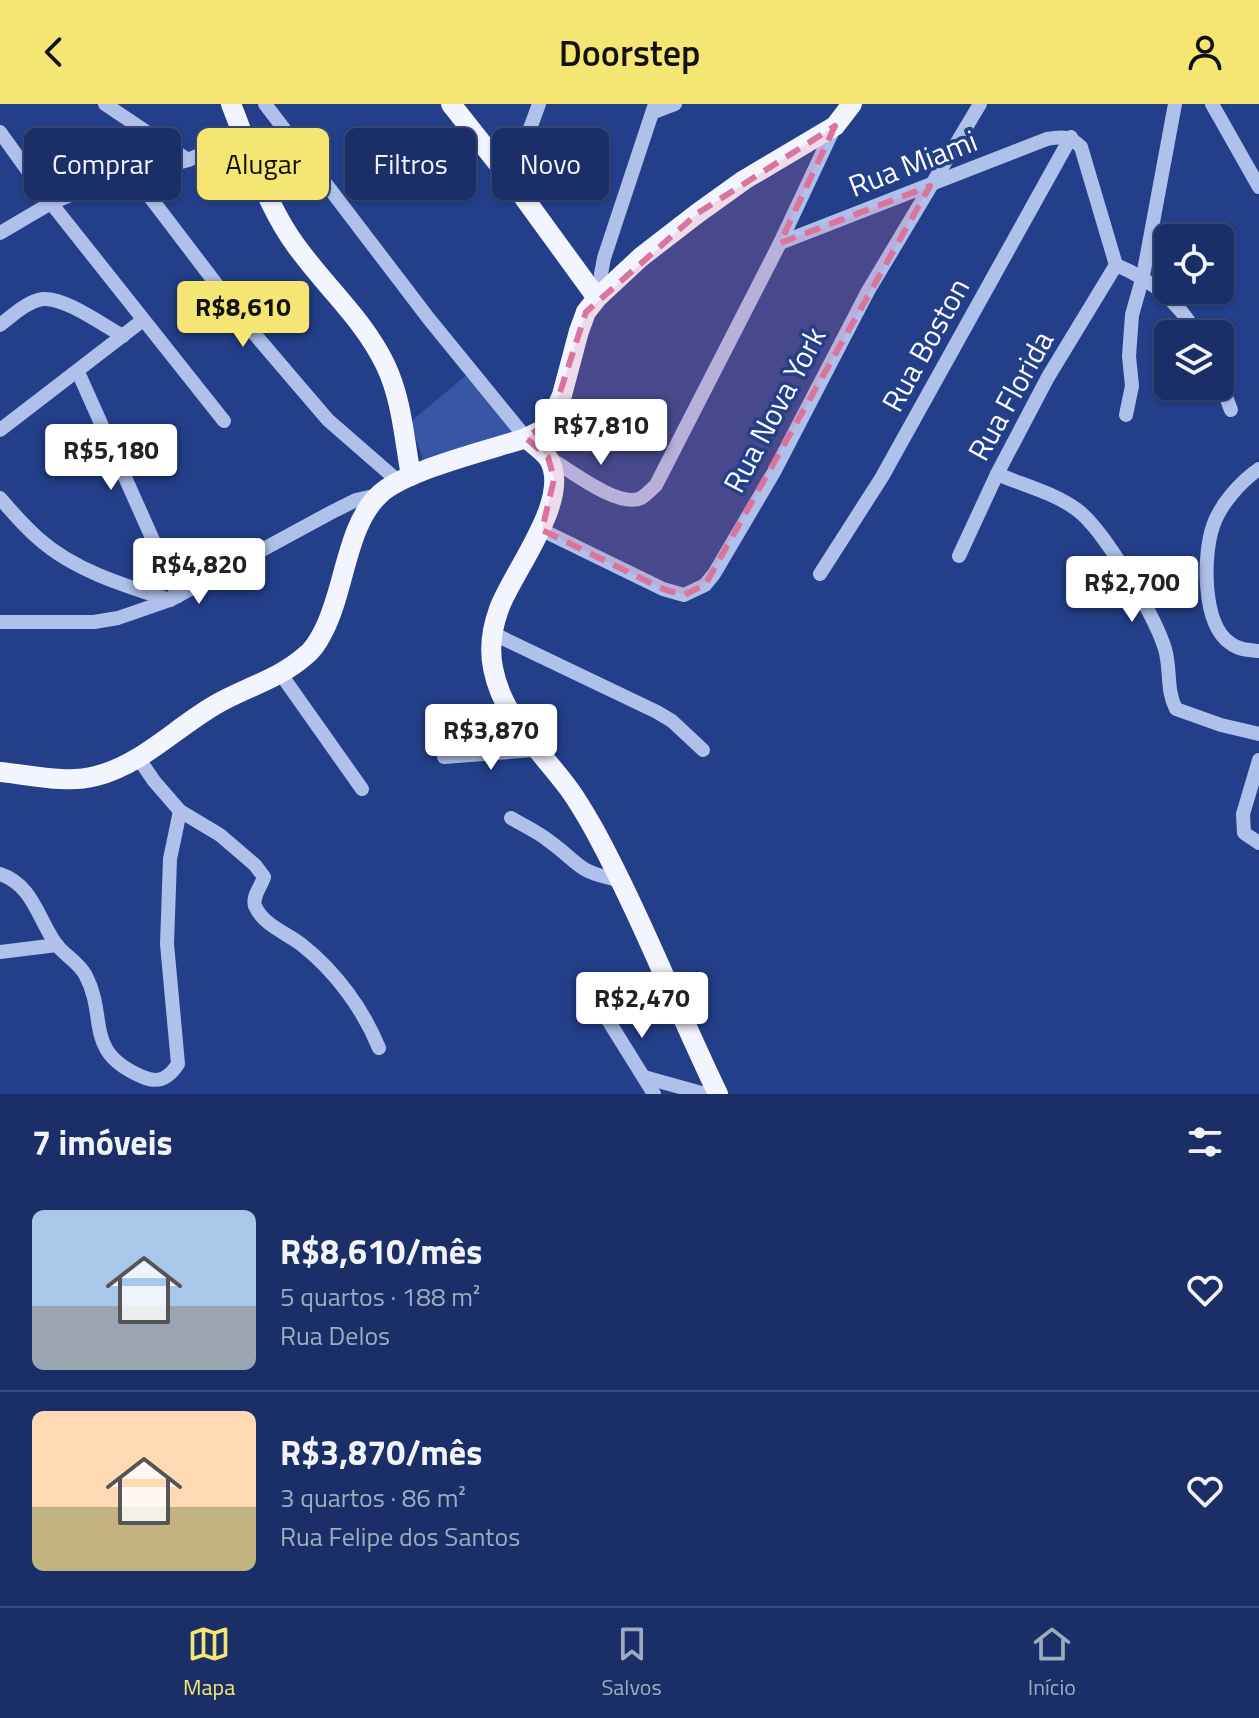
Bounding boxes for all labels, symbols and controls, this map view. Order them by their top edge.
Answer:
text: Doorstep [559,25,700,80]
icon: back [32,30,76,74]
icon: person [1183,30,1227,74]
street label: Rua Miami [842,118,984,209]
chip: Comprar [24,128,181,200]
chip: Alugar [197,128,329,200]
chip: Filtros [345,128,476,200]
chip: Novo [492,128,609,200]
map controls [1154,224,1234,400]
button: locate [1154,224,1234,304]
street label: Rua Boston [869,269,981,420]
pin: R$8,610 [169,281,317,349]
text: R$8,610 [195,287,291,326]
street label: Rua Nova York [711,318,837,501]
button: layers [1154,320,1234,400]
street label: Rua Florida [956,322,1065,469]
pin: R$7,810 [527,399,675,467]
text: R$7,810 [553,405,649,444]
pin: R$5,180 [37,424,185,492]
text: R$5,180 [63,430,159,469]
pin: R$4,820 [125,538,273,606]
text: R$4,820 [151,544,247,583]
pin: R$2,700 [1058,556,1206,624]
text: R$2,700 [1084,562,1180,601]
pin: R$3,870 [417,704,565,772]
text: R$3,870 [443,710,539,749]
pin: R$2,470 [568,972,716,1040]
text: R$2,470 [594,978,690,1017]
text: 7 imóveis [32,1116,173,1168]
icon: filters [1183,1120,1227,1164]
text: R$8,610/mês [280,1225,482,1277]
icon: home [96,1242,192,1338]
icon: heart [1183,1268,1227,1312]
text: 5 quartos · 188 m² [280,1277,480,1316]
text: Rua Delos [280,1316,390,1355]
text: R$3,870/mês [280,1426,482,1478]
icon: home [96,1443,192,1539]
icon: heart [1183,1469,1227,1513]
text: 3 quartos · 86 m² [280,1478,466,1517]
text: Rua Felipe dos Santos [280,1517,520,1556]
tab: Mapa [183,1622,235,1704]
tab: Salvos [601,1622,662,1704]
tab: Início [1028,1622,1076,1704]

